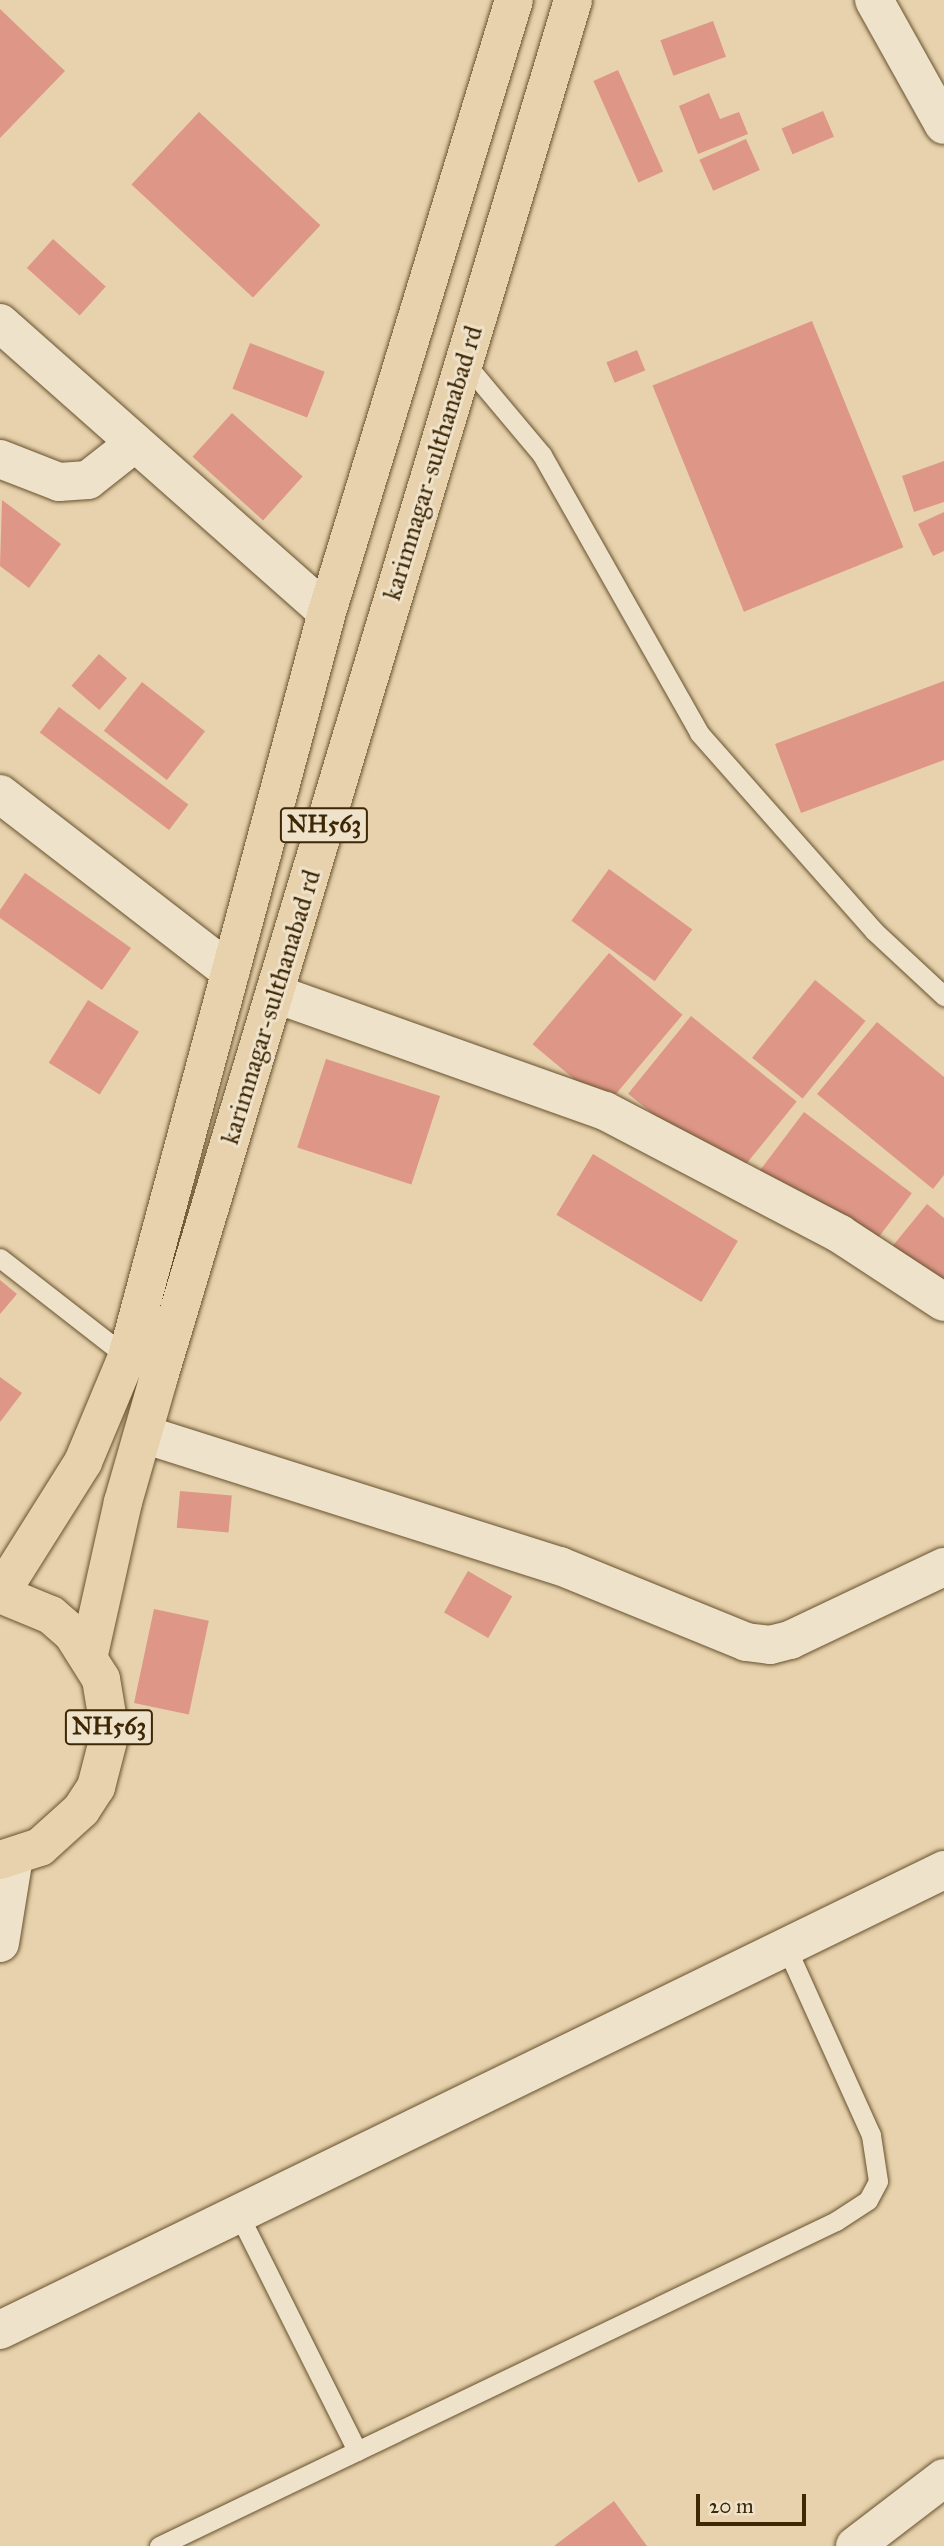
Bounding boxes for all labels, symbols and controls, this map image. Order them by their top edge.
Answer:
street label: karimnagar-sulthanabad rd [376,322,490,604]
road number: NH563 [278,804,370,846]
street label: karimnagar-sulthanabad rd [214,866,328,1148]
road number: NH563 [64,1707,154,1748]
scale bar [699,2480,809,2524]
text: 20 m [709,2493,754,2519]

